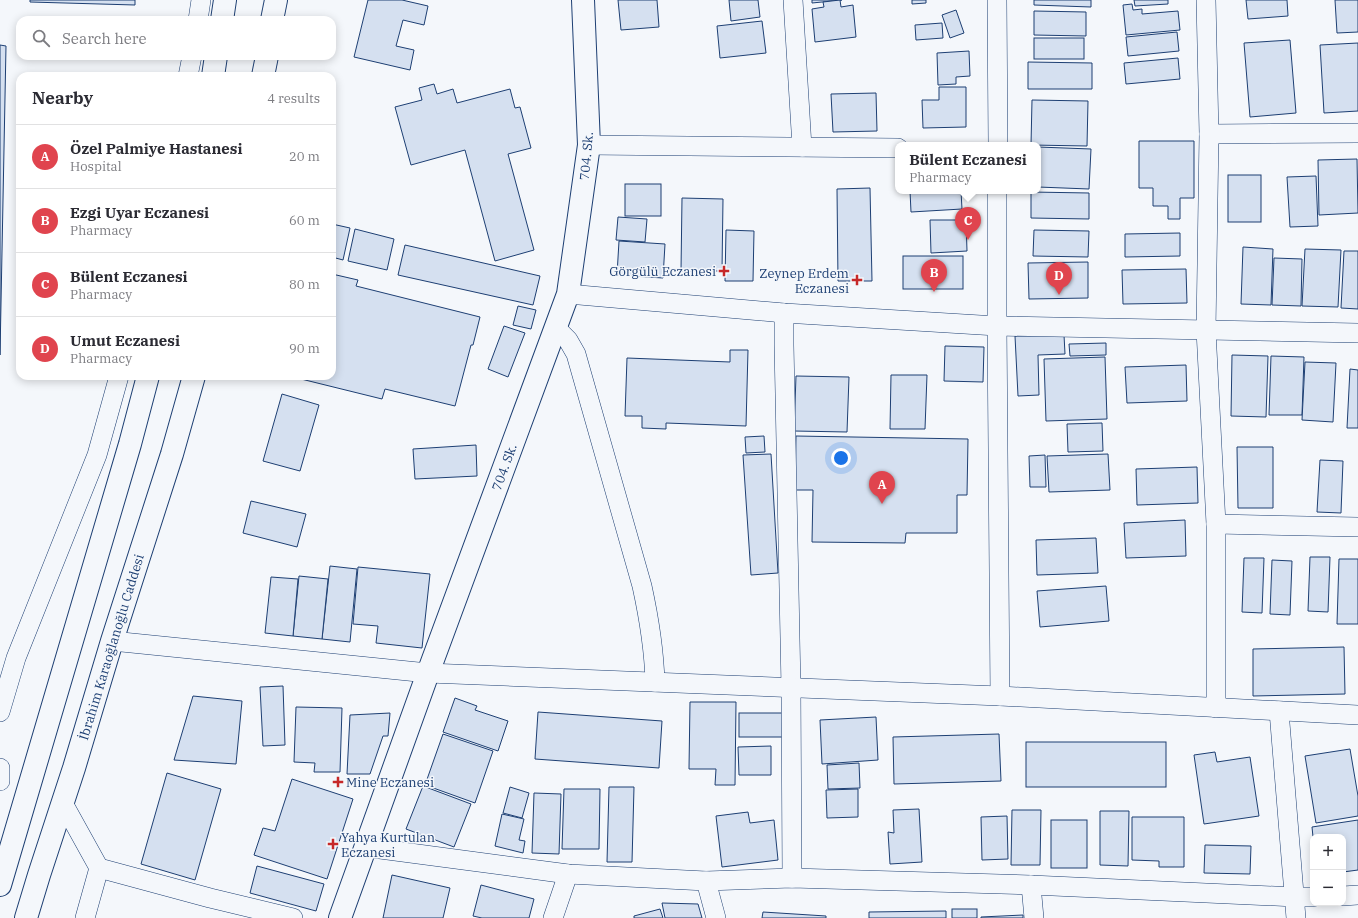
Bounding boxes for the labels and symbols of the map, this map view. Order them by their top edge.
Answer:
street label: 704. Sk. [576,131,597,181]
pin: C [955,207,981,240]
pin: B [921,259,947,292]
pin: D [1046,262,1072,295]
place label: Görgülü Eczanesi [609,263,716,280]
place label: Zeynep Erdem Eczanesi [759,265,849,297]
marker: Görgülü Eczanesi [719,266,729,276]
marker: Zeynep Erdem Eczanesi [852,275,862,285]
street label: 704. Sk. [488,441,521,493]
your location [831,448,851,468]
pin: A [869,471,895,504]
street label: İbrahim Karaoğlanoğlu Caddesi [75,552,148,742]
place label: Mine Eczanesi [346,774,434,791]
marker: Mine Eczanesi [333,777,343,787]
place label: Yahya Kurtulan Eczanesi [341,829,435,861]
marker: Yahya Kurtulan Eczanesi [328,839,338,849]

